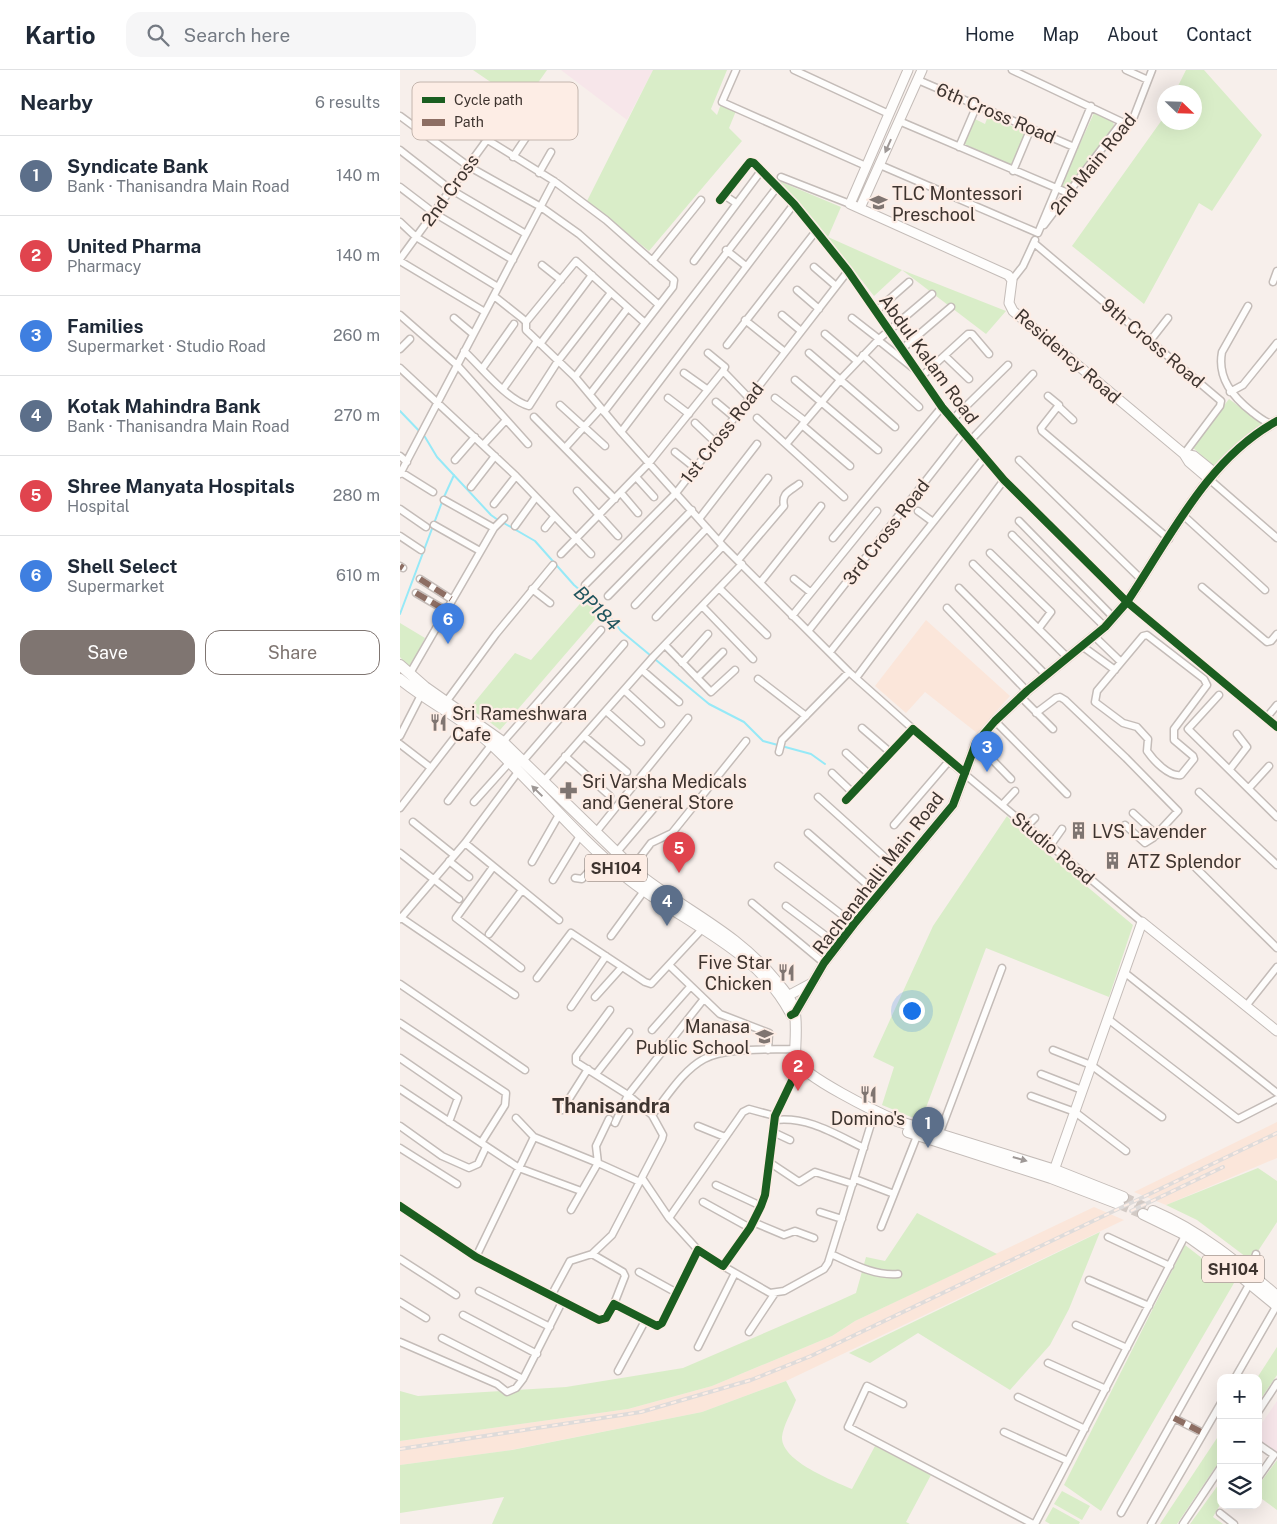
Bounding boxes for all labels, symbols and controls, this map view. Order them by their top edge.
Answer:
search box [126,12,476,57]
text: Kartio [25,21,96,49]
icon: search [144,21,172,49]
text: Search here [184,24,290,46]
text: Home [965,24,1015,45]
text: Map [1043,24,1079,45]
text: About [1107,24,1158,45]
text: Contact [1186,24,1252,45]
street label: 6th Cross Road [933,78,1059,148]
legend [412,82,578,140]
north arrow [1157,85,1202,130]
text: Nearby [20,90,93,115]
text: Cycle path [454,92,523,108]
text: 6 results [315,93,380,112]
street label: 2nd Main Road [1046,109,1140,219]
text: Path [454,114,484,130]
one-way arrow [884,139,892,153]
street label: 2nd Cross [417,150,483,230]
text: Syndicate Bank [67,155,208,177]
text: 1 [33,166,39,185]
text: 140 m [336,166,380,185]
text: Bank · Thanisandra Main Road [67,177,289,196]
place label: TLC Montessori Preschool [892,183,1022,225]
school or university icon: TLC Montessori Preschool [868,193,888,213]
text: United Pharma [67,235,201,257]
text: 2 [31,246,41,265]
text: 140 m [336,246,380,265]
text: Pharmacy [67,257,141,276]
street label: Abdul Kalam Road [875,290,983,428]
street label: 9th Cross Road [1097,294,1209,392]
street label: Residency Road [1011,304,1125,408]
text: Families [67,315,144,337]
text: 3 [31,326,41,345]
text: 260 m [333,326,380,345]
text: Supermarket · Studio Road [67,337,266,356]
street label: 1st Cross Road [676,378,768,488]
text: Kotak Mahindra Bank [67,395,261,417]
text: 4 [31,406,41,425]
text: 270 m [334,406,380,425]
text: Bank · Thanisandra Main Road [67,417,289,436]
text: Shree Manyata Hospitals [67,475,295,497]
street label: 3rd Cross Road [838,475,934,589]
text: 5 [31,486,41,505]
text: 280 m [333,486,380,505]
text: Hospital [67,497,130,516]
text: Shell Select [67,555,178,577]
text: 6 [31,566,41,585]
text: 610 m [336,566,380,585]
text: Supermarket [67,577,164,596]
water label: BP184 [570,581,624,635]
pin: 6 [432,603,464,644]
button: Save [20,630,195,675]
button: Share [205,630,380,675]
place label: Sri Rameshwara Cafe [452,703,587,745]
restaurant icon: Sri Rameshwara Cafe [428,713,448,733]
pin: 3 [971,731,1003,772]
place label: Sri Varsha Medicals and General Store [582,771,747,813]
pharmacy icon: Sri Varsha Medicals and General Store [558,781,578,801]
one-way arrow [532,785,544,797]
street label: Rachenahalli Main Road [808,788,948,958]
street label: Studio Road [1007,807,1099,889]
building icon: LVS Lavender [1068,821,1088,841]
place label: LVS Lavender [1092,821,1207,842]
pin: 5 [663,832,695,873]
building icon: ATZ Splendor [1103,851,1123,871]
place label: ATZ Splendor [1127,851,1241,872]
road number: SH104 [585,854,647,881]
pin: 4 [651,885,683,926]
place label: Five Star Chicken [698,952,772,994]
restaurant icon: Five Star Chicken [776,962,796,982]
your location [899,998,925,1024]
place label: Manasa Public School [636,1016,750,1058]
school or university icon: Manasa Public School [754,1026,774,1046]
pin: 2 [782,1050,814,1091]
restaurant icon: Domino's [858,1085,878,1105]
district label: Thanisandra [552,1094,670,1118]
pin: 1 [912,1107,944,1148]
place label: Domino's [831,1108,905,1129]
one-way arrow [1012,1156,1027,1164]
road number: SH104 [1202,1256,1264,1282]
map controls [1217,1374,1262,1509]
button: + [1217,1374,1262,1419]
button: − [1217,1419,1262,1464]
button: layers [1217,1464,1262,1509]

